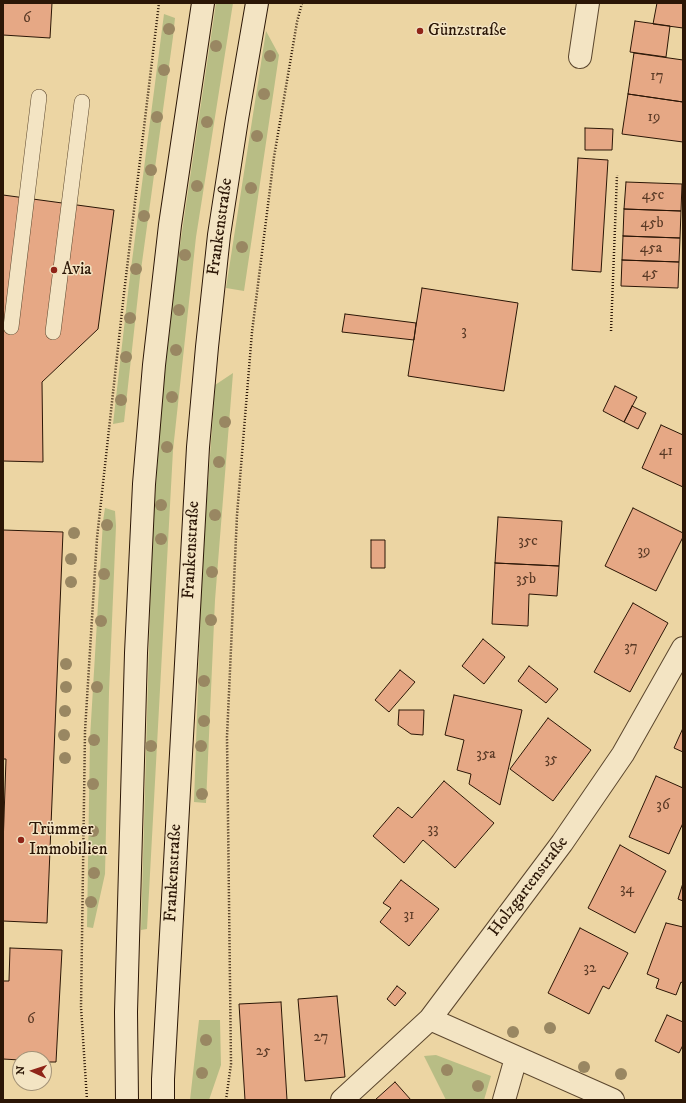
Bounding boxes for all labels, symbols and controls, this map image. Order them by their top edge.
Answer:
house number: 6 [23,10,31,28]
place label: Günzstraße [428,21,506,41]
marker: Günzstraße [415,26,425,36]
house number: 17 [650,68,664,86]
house number: 19 [648,109,660,127]
street label: Frankenstraße [204,177,238,277]
house number: 45c [642,187,664,205]
house number: 45b [640,215,664,233]
house number: 45a [640,240,662,258]
place label: Avia [62,260,92,280]
marker: Avia [49,265,59,275]
house number: 45 [642,265,658,283]
house number: 3 [461,323,467,341]
house number: 41 [659,443,673,461]
street label: Frankenstraße [179,500,205,600]
house number: 35c [518,533,538,551]
house number: 39 [637,543,651,561]
house number: 35b [516,571,536,589]
house number: 37 [624,639,638,657]
house number: 35a [476,746,496,764]
house number: 35 [544,751,558,769]
house number: 36 [656,797,670,815]
place label: Trümmer Immobilien [29,820,108,860]
house number: 33 [427,821,439,839]
street label: Frankenstraße [161,823,187,923]
street label: Holzgartenstraße [485,833,573,941]
marker: Trümmer Immobilien [16,835,26,845]
house number: 34 [620,881,634,899]
house number: 31 [403,907,415,925]
house number: 32 [584,960,596,978]
house number: 6 [27,1011,35,1029]
house number: 27 [314,1029,328,1047]
house number: 25 [256,1043,270,1061]
north arrow [12,1051,52,1091]
text: N [14,1066,28,1075]

